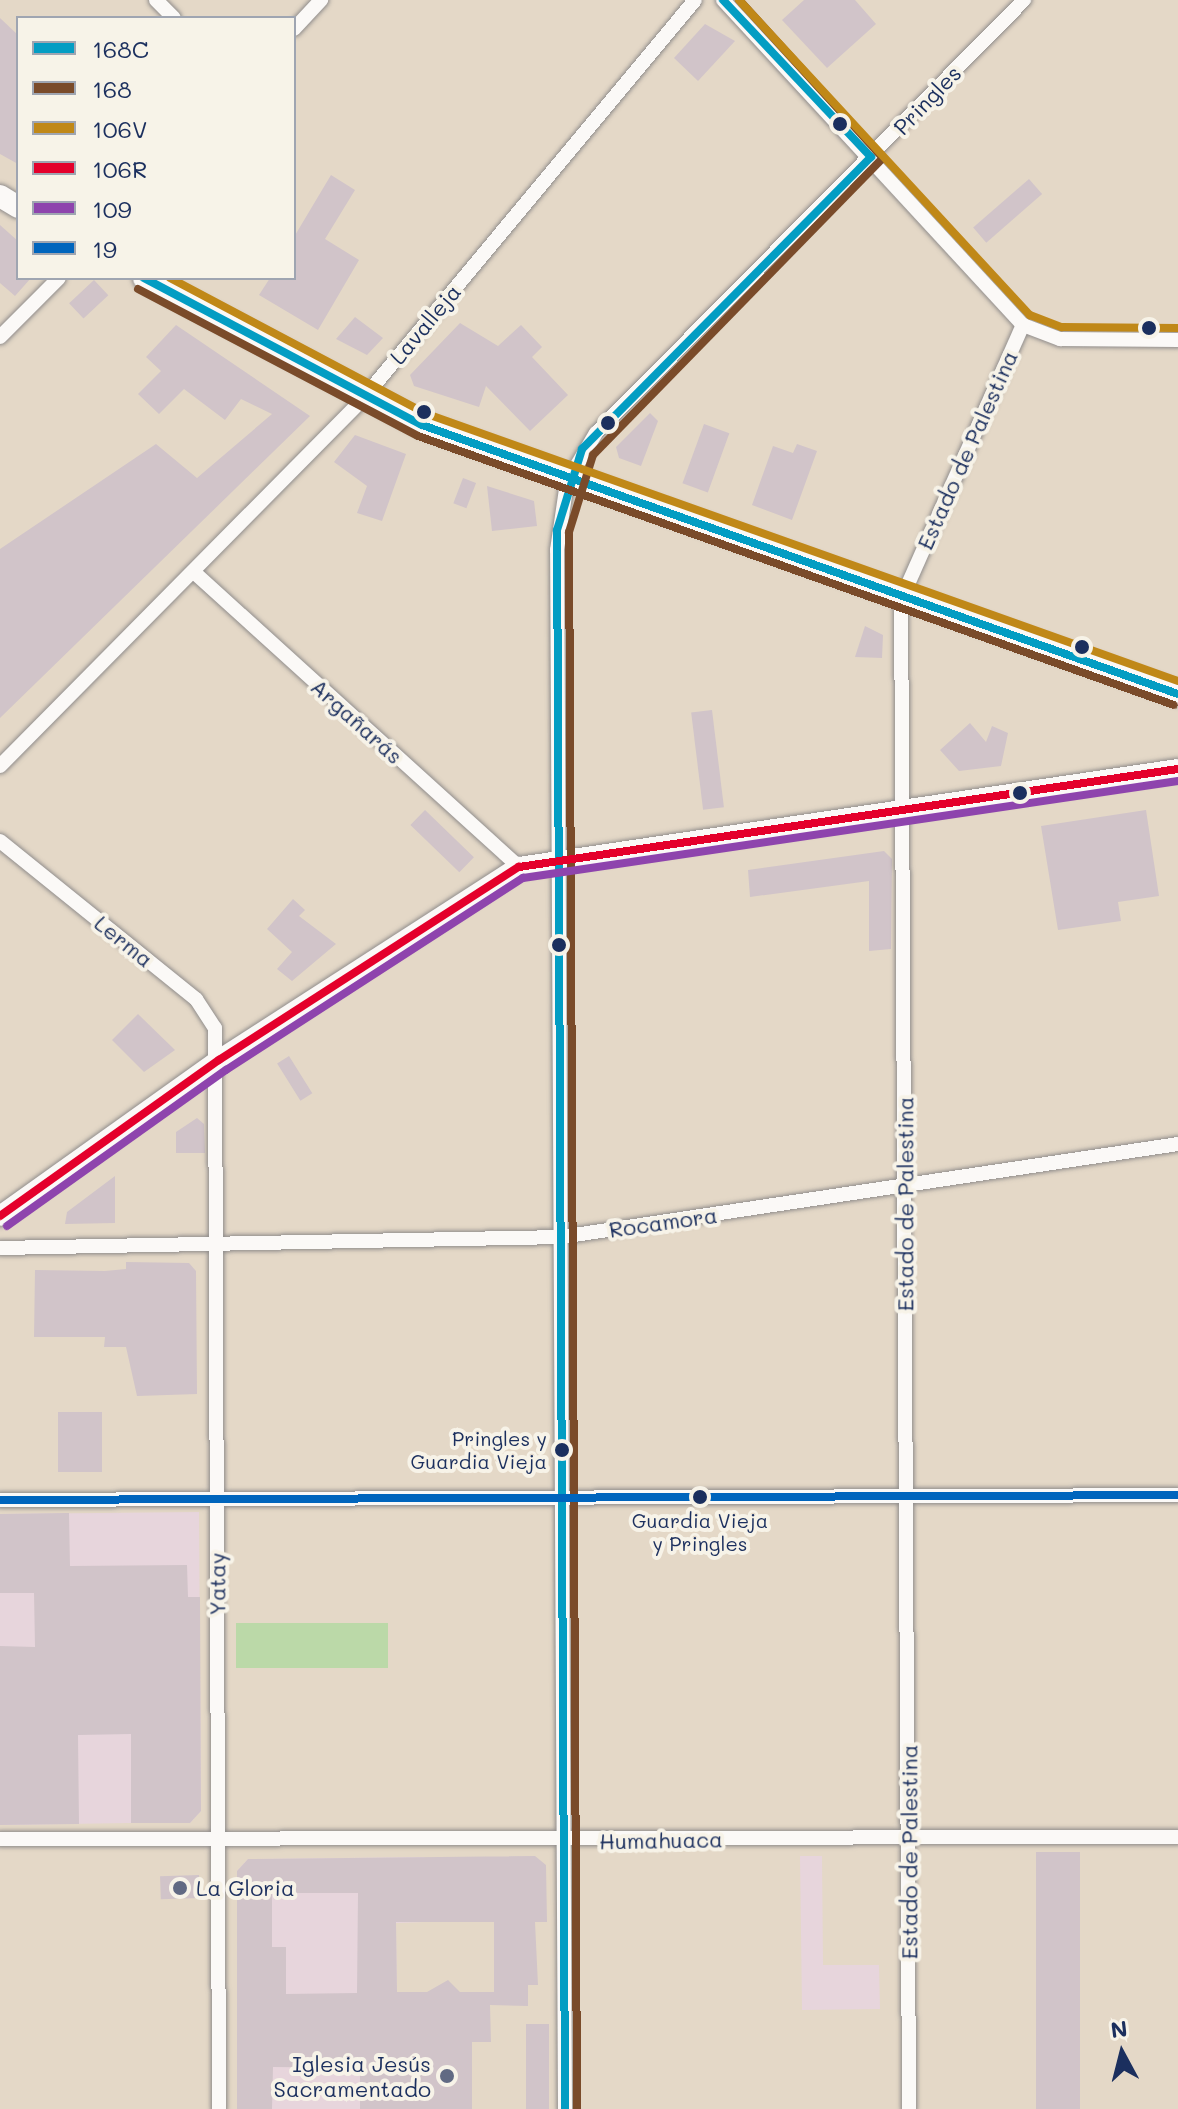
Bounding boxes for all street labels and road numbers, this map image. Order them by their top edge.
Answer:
street label: Pringles [888,60,966,140]
street label: Lavalleja [384,279,466,369]
street label: Estado de Palestina [911,347,1023,553]
street label: Argañarás [306,673,408,769]
street label: Lerma [89,910,159,972]
street label: Estado de Palestina [892,1097,918,1311]
street label: Rocamora [607,1201,719,1243]
street label: Yatay [204,1553,230,1615]
street label: Estado de Palestina [896,1745,922,1959]
street label: Humahuaca [599,1826,723,1854]

